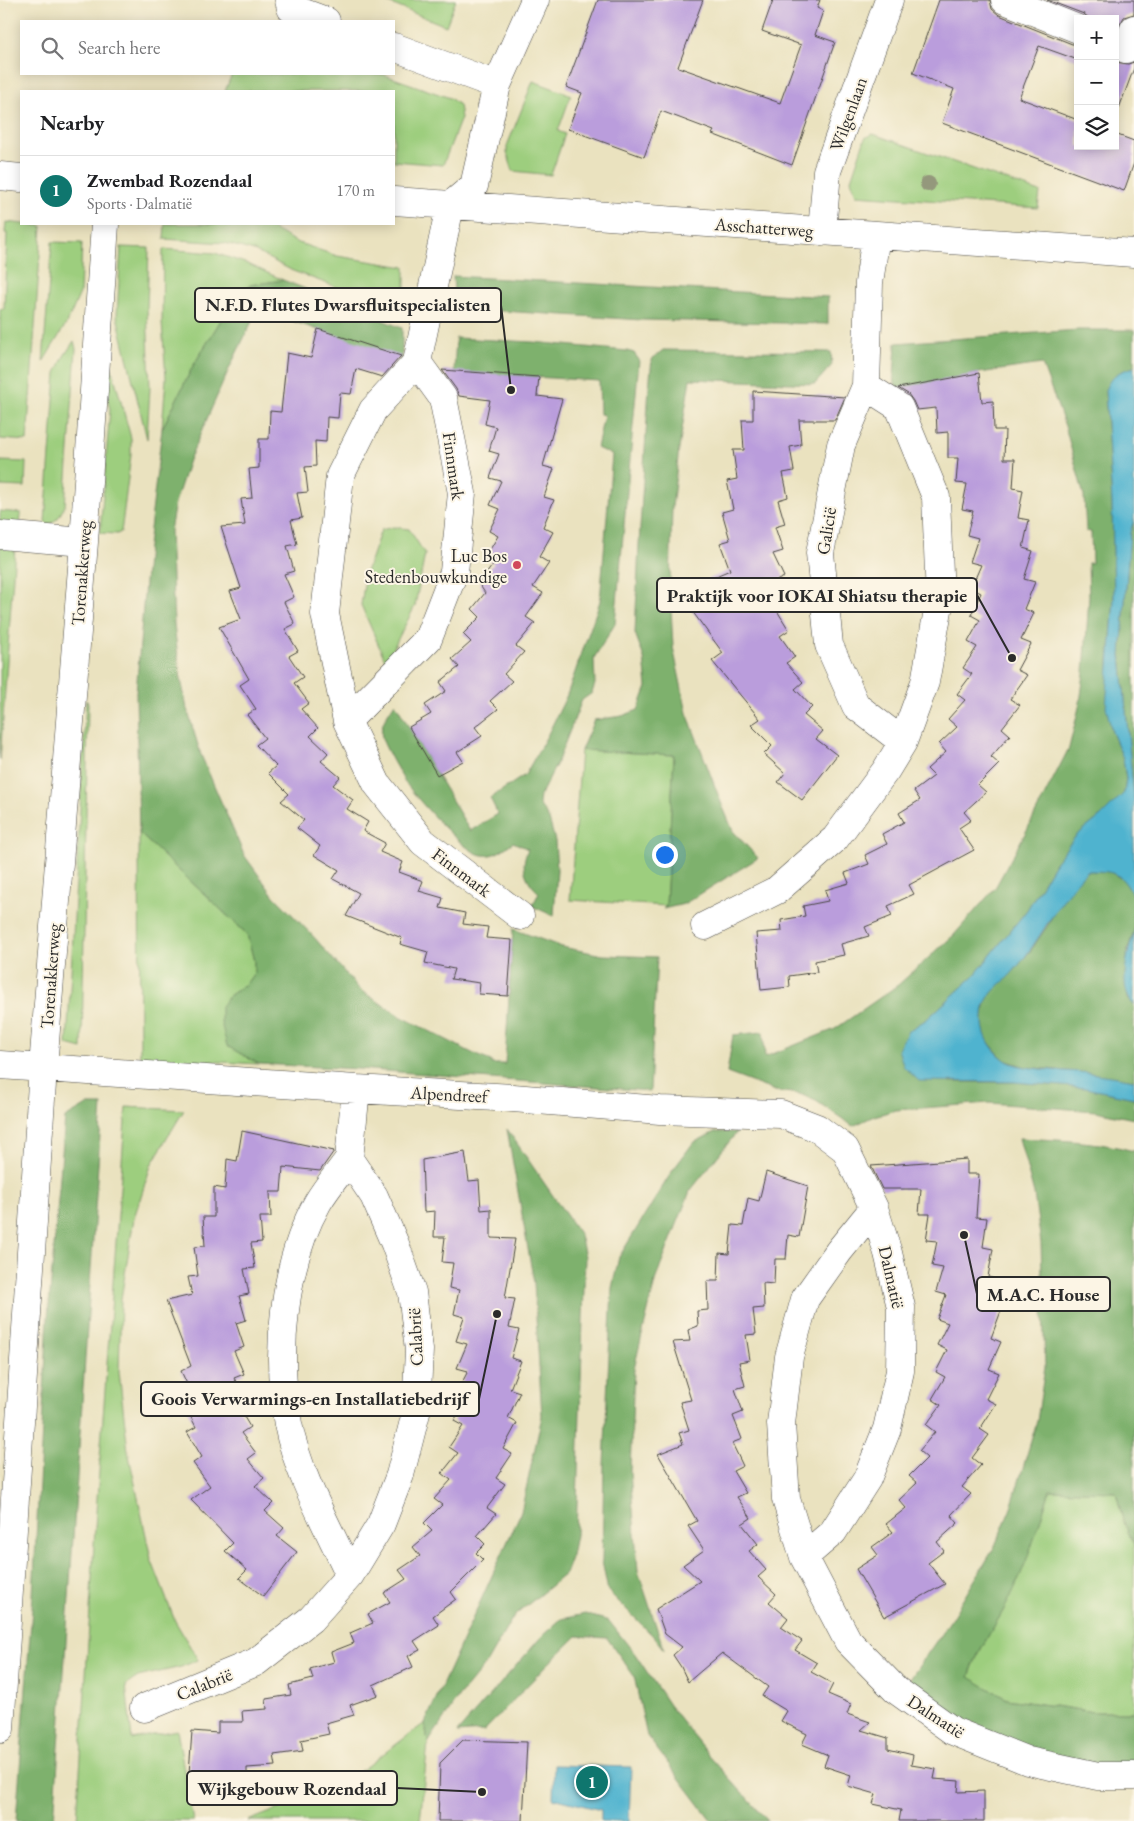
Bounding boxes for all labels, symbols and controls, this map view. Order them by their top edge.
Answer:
map controls [1074,15,1119,150]
button: + [1074,15,1119,60]
search box [20,20,395,75]
icon: search [38,34,66,62]
text: Search here [78,35,160,60]
button: − [1074,60,1119,105]
street label: Wilgenlaan [824,73,872,154]
button: layers [1074,105,1119,150]
text: Nearby [40,109,104,136]
text: Zwembad Rozendaal [87,168,252,193]
text: 1 [52,180,60,201]
text: 170 m [336,180,375,201]
text: Sports · Dalmatië [87,193,192,214]
street label: Asschatterweg [713,212,814,242]
callout: N.F.D. Flutes Dwarsfluitspecialisten [195,288,501,322]
text: N.F.D. Flutes Dwarsfluitspecialisten [205,292,491,317]
street label: Finnmark [438,431,470,502]
street label: Galicië [811,506,841,556]
street label: Torenakkerweg [66,519,96,626]
place label: Luc Bos Stedenbouwkundige [365,544,507,588]
marker: Luc Bos Stedenbouwkundige [511,559,523,571]
callout: Praktijk voor IOKAI Shiatsu therapie [657,578,977,612]
text: Praktijk voor IOKAI Shiatsu therapie [667,583,967,608]
street label: Finnmark [428,842,497,902]
your location [652,842,678,868]
street label: Torenakkerweg [35,922,65,1029]
street label: Alpendreef [409,1080,490,1108]
street label: Dalmatië [874,1244,910,1310]
callout: M.A.C. House [977,1277,1110,1311]
text: M.A.C. House [987,1282,1099,1307]
street label: Calabrië [402,1307,428,1367]
callout: Goois Verwarmings-en Installatiebedrijf [141,1382,479,1416]
text: Goois Verwarmings-en Installatiebedrijf [151,1386,471,1411]
street label: Calabrië [173,1662,235,1706]
street label: Dalmatië [903,1689,969,1743]
pin: 1 [576,1763,608,1801]
callout: Wijkgebouw Rozendaal [187,1771,397,1805]
text: Wijkgebouw Rozendaal [197,1776,387,1801]

